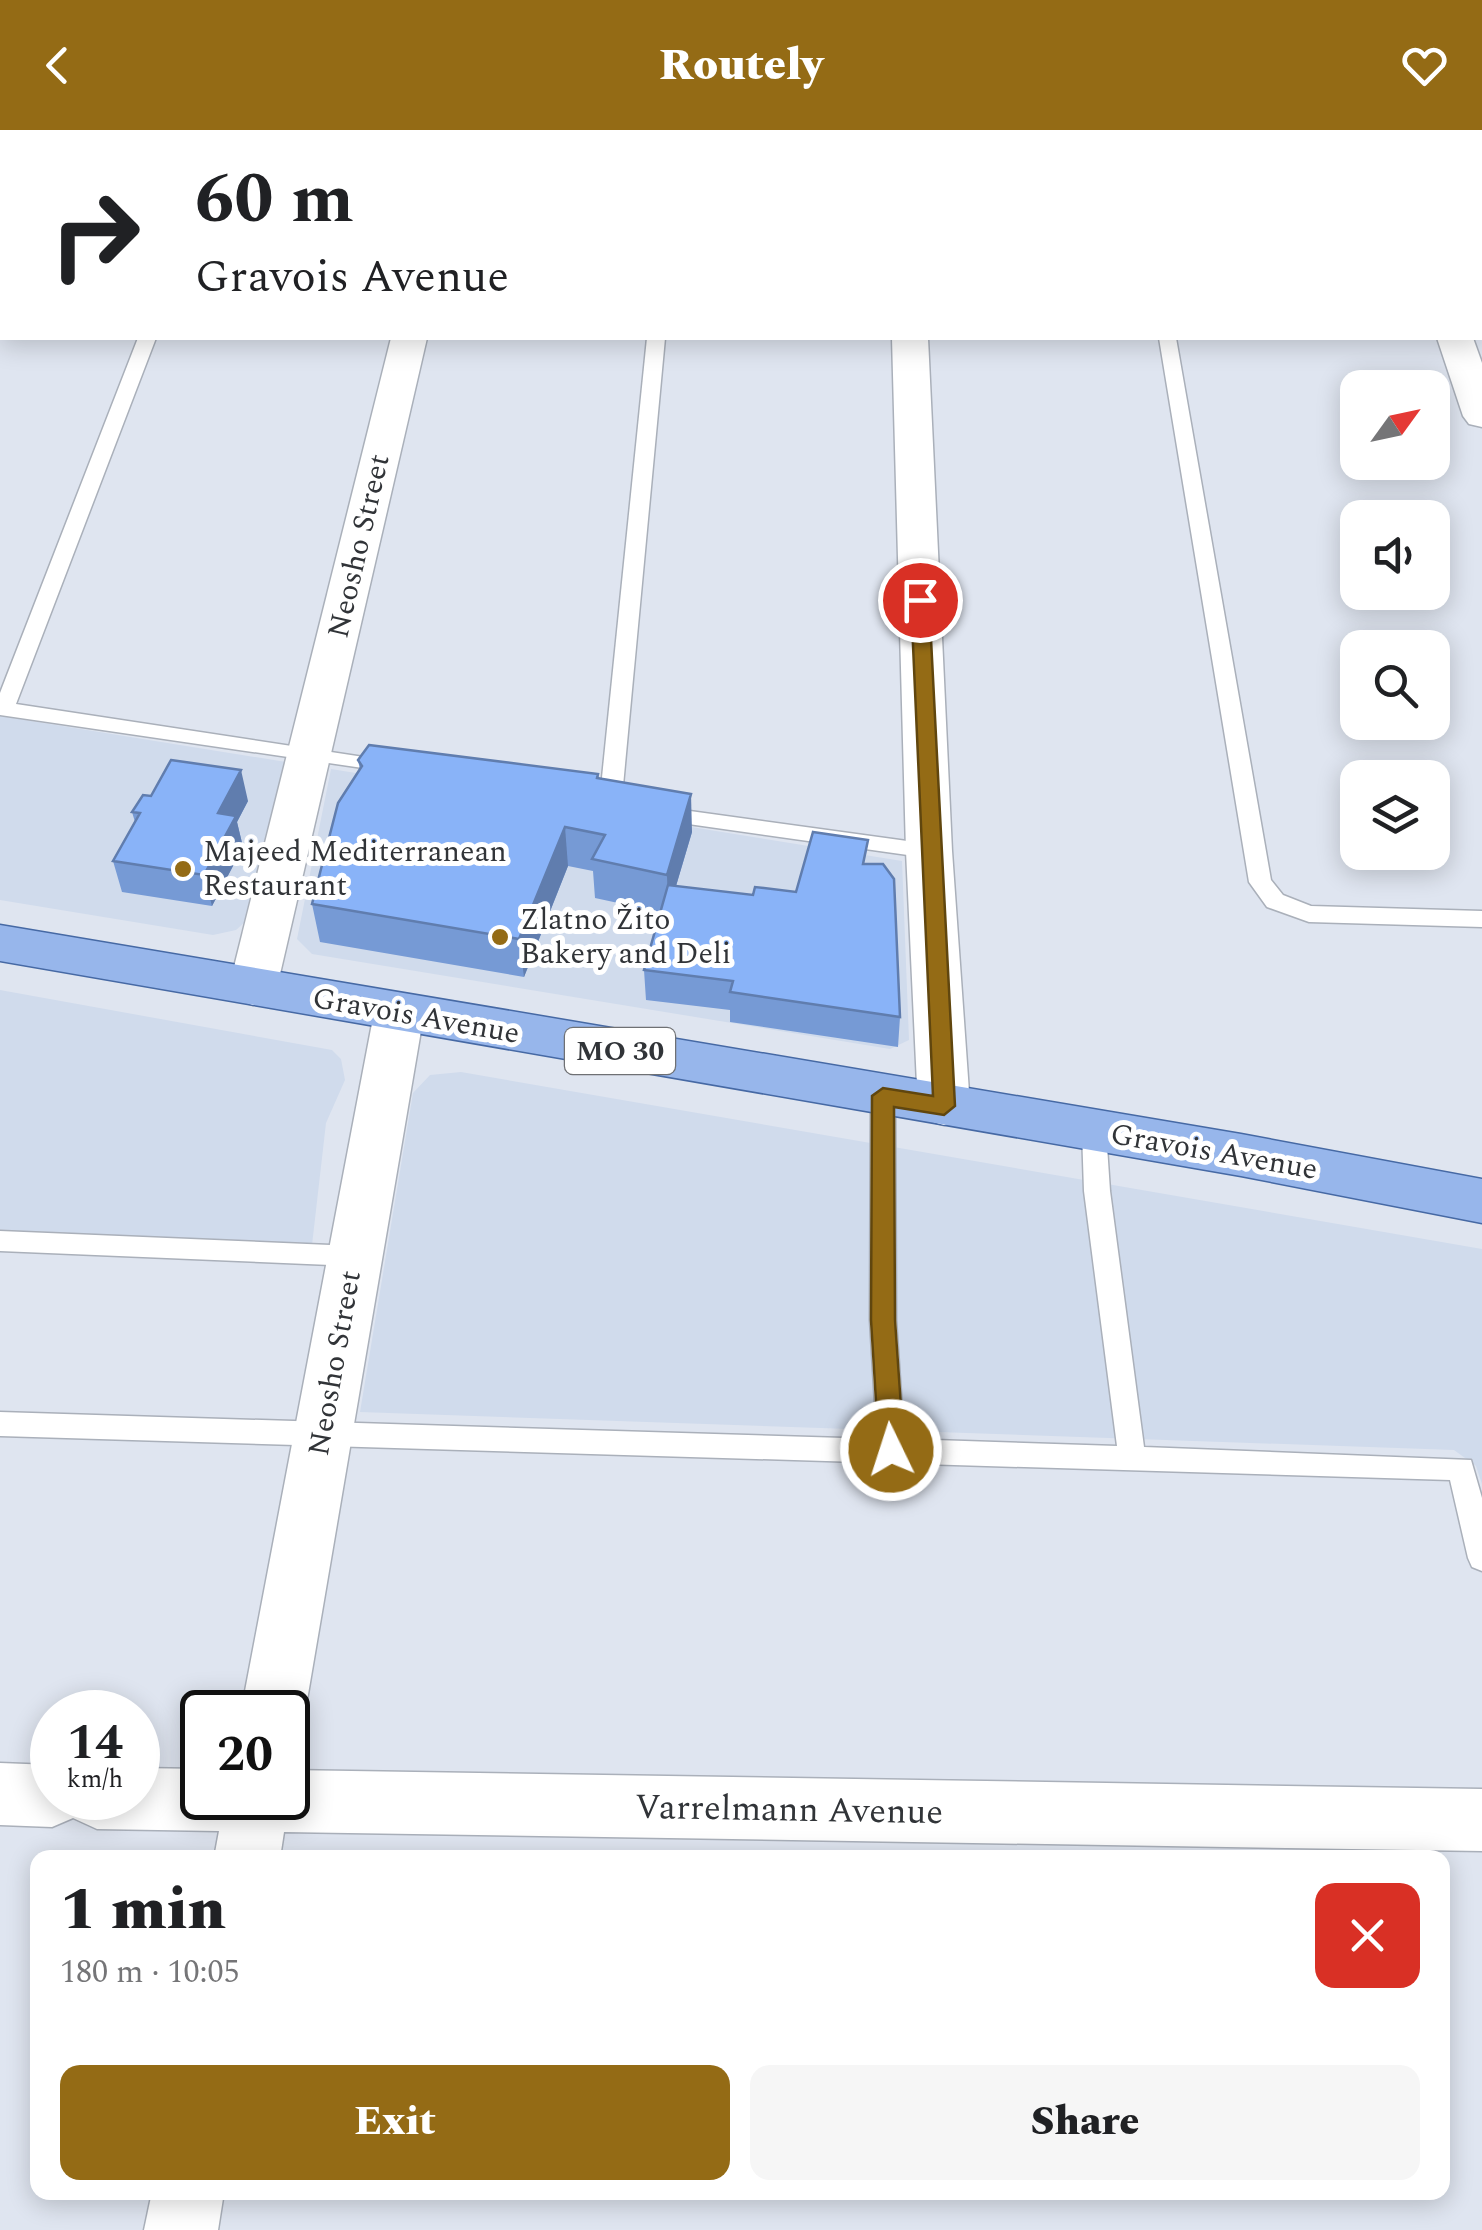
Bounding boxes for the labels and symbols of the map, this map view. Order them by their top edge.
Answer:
north arrow [1340,370,1450,480]
street label: Neosho Street [315,449,403,643]
pin [878,558,963,643]
place label: Majeed Mediterranean Restaurant [203,829,507,909]
marker: Majeed Mediterranean Restaurant [172,858,194,880]
place label: Zlatno Žito Bakery and Deli [520,897,731,977]
marker: Zlatno Žito Bakery and Deli [489,926,511,948]
street label: Gravois Avenue [309,975,523,1057]
road number: MO 30 [565,1028,675,1074]
street label: Gravois Avenue [1107,1111,1321,1193]
street label: Neosho Street [296,1267,374,1459]
position arrow [839,1398,943,1502]
speed limit sign: 20 [180,1690,310,1820]
street label: Varrelmann Avenue [634,1781,944,1839]

